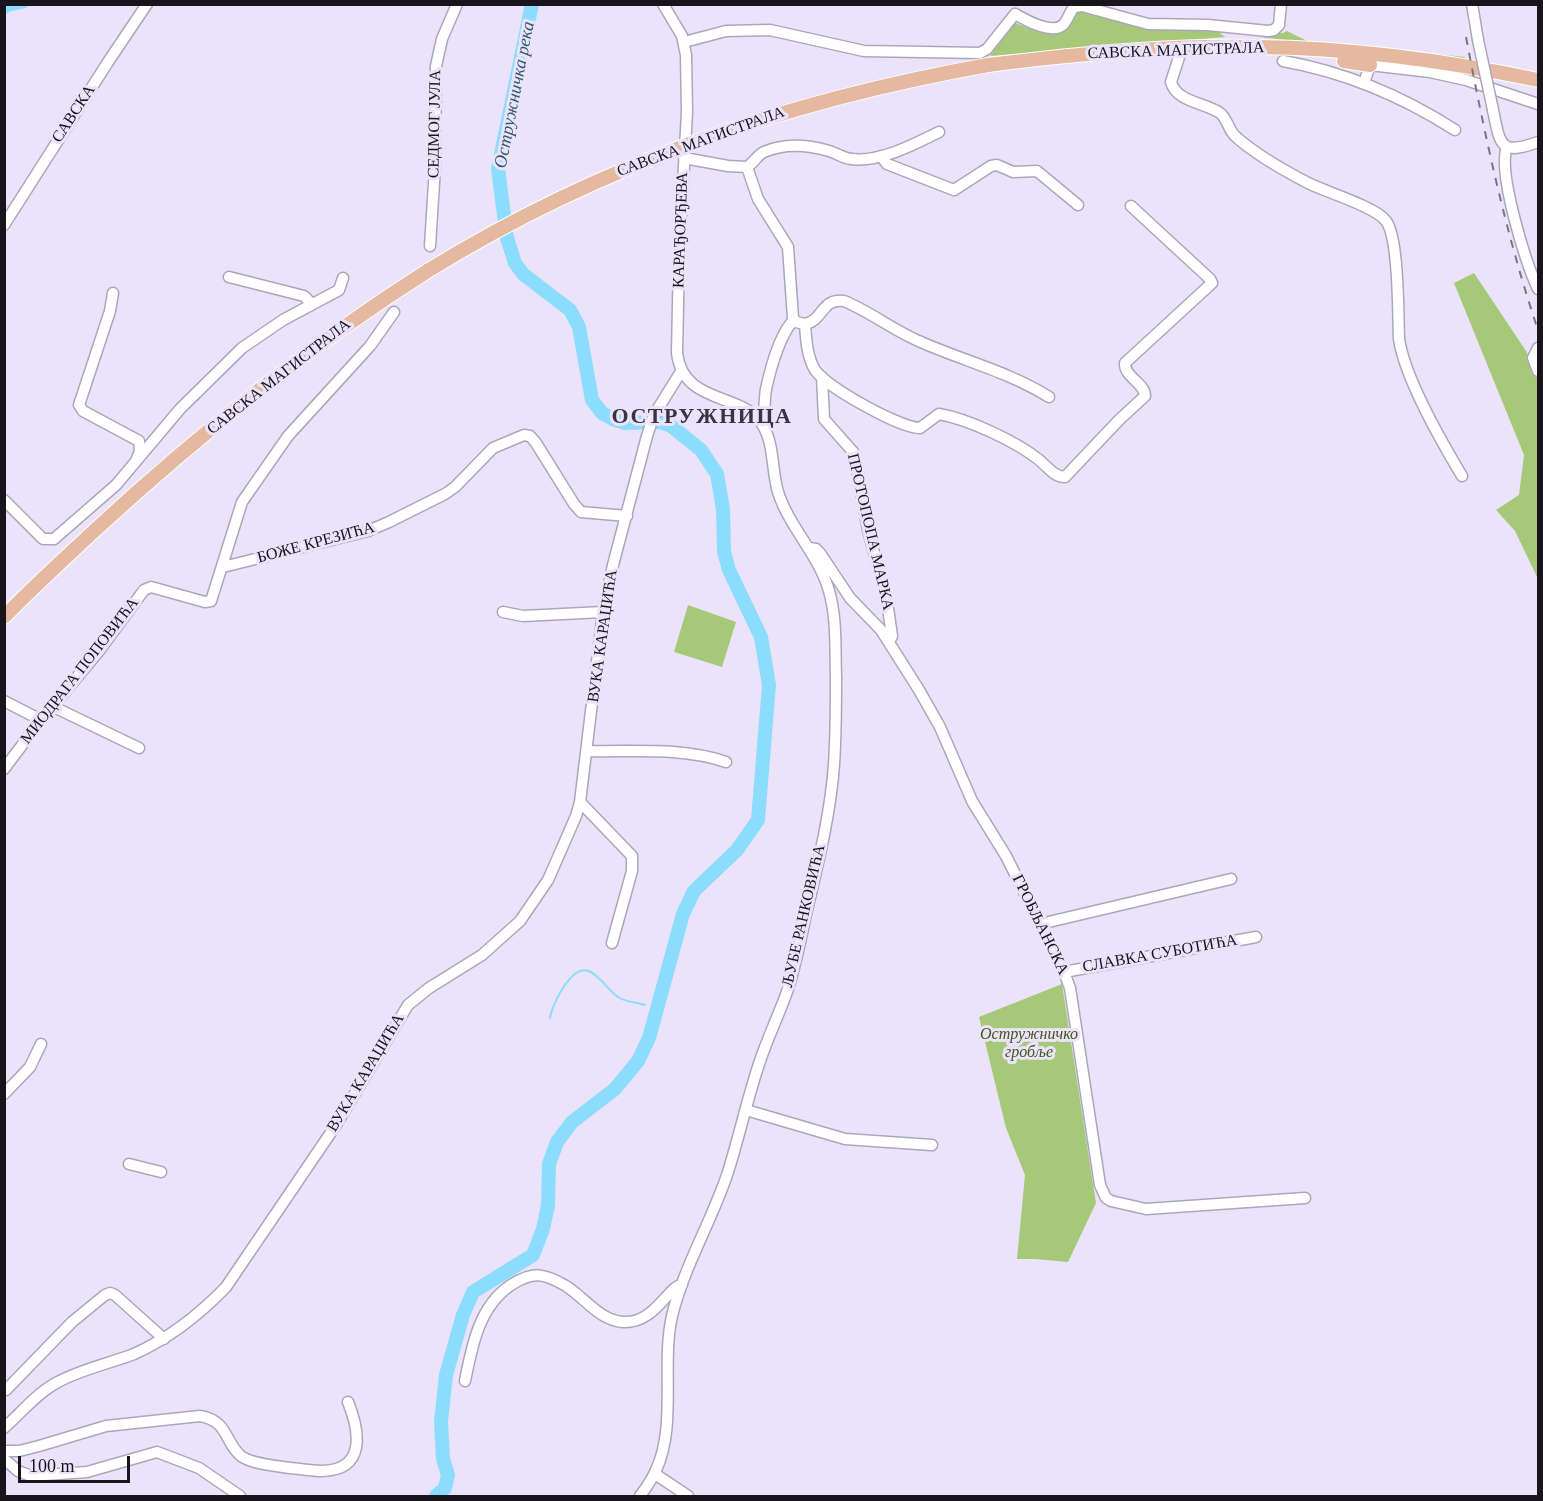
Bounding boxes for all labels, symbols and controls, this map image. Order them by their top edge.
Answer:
water label: Остружничка река [490,20,540,170]
street label: САВСКА МАГИСТРАЛА [1087,38,1265,64]
street label: СЕДМОГ ЈУЛА [424,70,446,178]
street label: САВСКА [48,82,100,146]
street label: САВСКА МАГИСТРАЛА [615,103,787,181]
street label: КАРАЂОРЂЕВА [669,172,693,288]
street label: САВСКА МАГИСТРАЛА [203,315,355,439]
district label: ОСТРУЖНИЦА [612,404,792,430]
street label: ПРОТОПОПА МАРКА [843,452,897,612]
street label: БОЖЕ КРЕЗИЋА [255,518,377,568]
street label: ВУКА КАРАЏИЋА [584,568,622,704]
street label: МИОДРАГА ПОПОВИЋА [17,594,143,748]
street label: ЉУБЕ РАНКОВИЋА [778,843,830,989]
street label: ГРОБЉАНСКА [1007,872,1073,978]
street label: СЛАВКА СУБОТИЋА [1081,931,1239,977]
street label: ВУКА КАРАЏИЋА [323,1011,409,1135]
park label: Остружничко гробље [980,1025,1078,1063]
scale bar [21,1444,134,1482]
text: 100 m [29,1456,75,1476]

